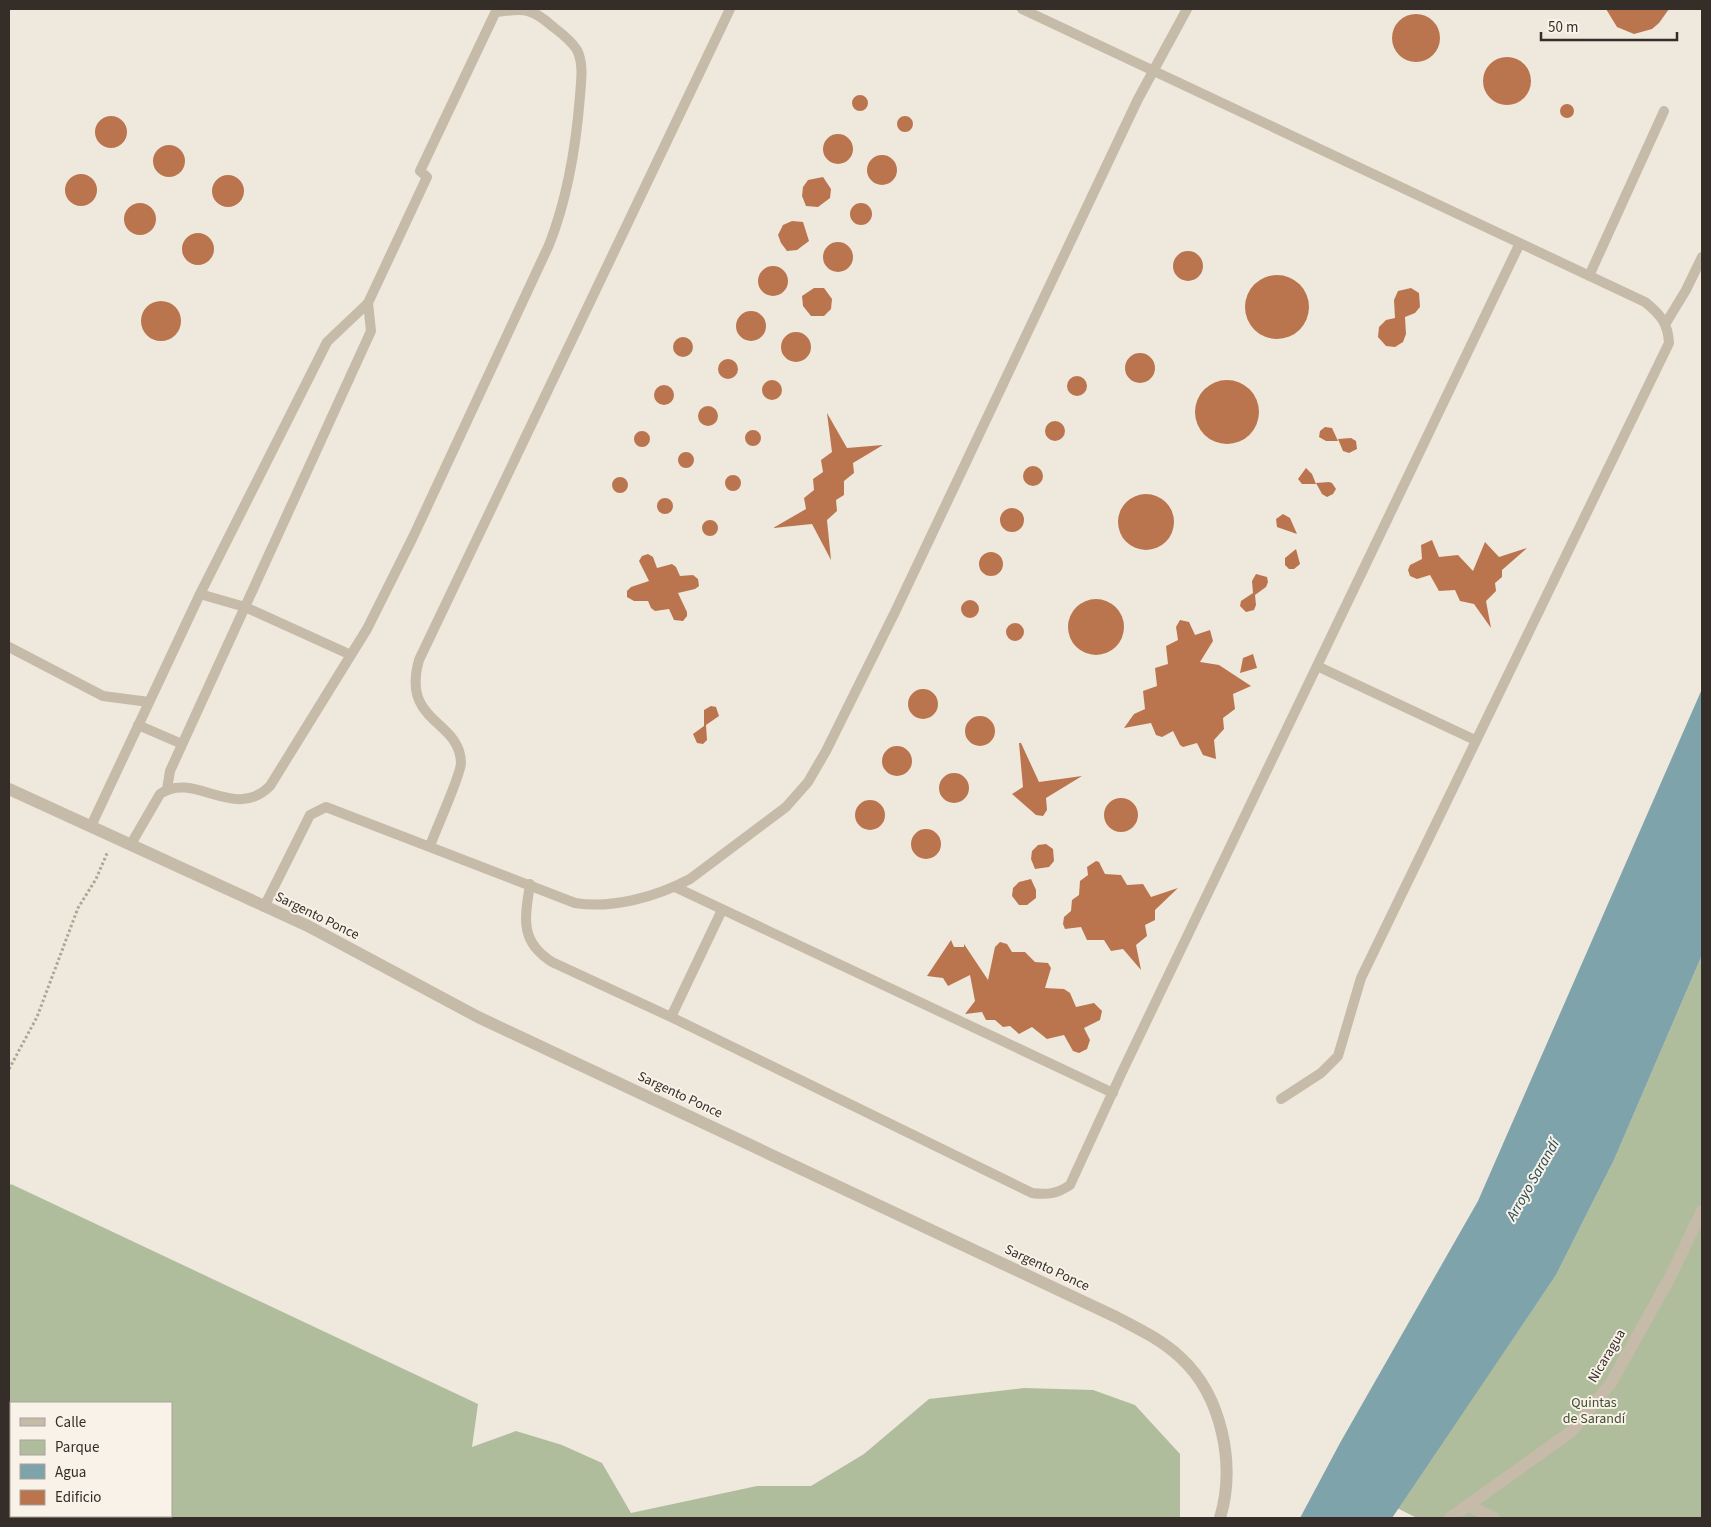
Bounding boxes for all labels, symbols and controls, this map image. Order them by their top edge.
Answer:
scale bar [1541,10,1677,42]
text: 50 m [1548,17,1578,38]
street label: Sargento Ponce [271,887,363,945]
street label: Sargento Ponce [634,1067,726,1123]
water label: Arroyo Sarandí [1501,1133,1566,1225]
street label: Sargento Ponce [1001,1240,1093,1296]
street label: Nicaragua [1583,1326,1631,1386]
park label: Quintas de Sarandí [1563,1393,1626,1429]
legend [10,1402,172,1517]
text: Calle [55,1412,86,1433]
text: Parque [55,1437,99,1458]
text: Agua [55,1462,86,1483]
text: Edificio [55,1487,102,1508]

